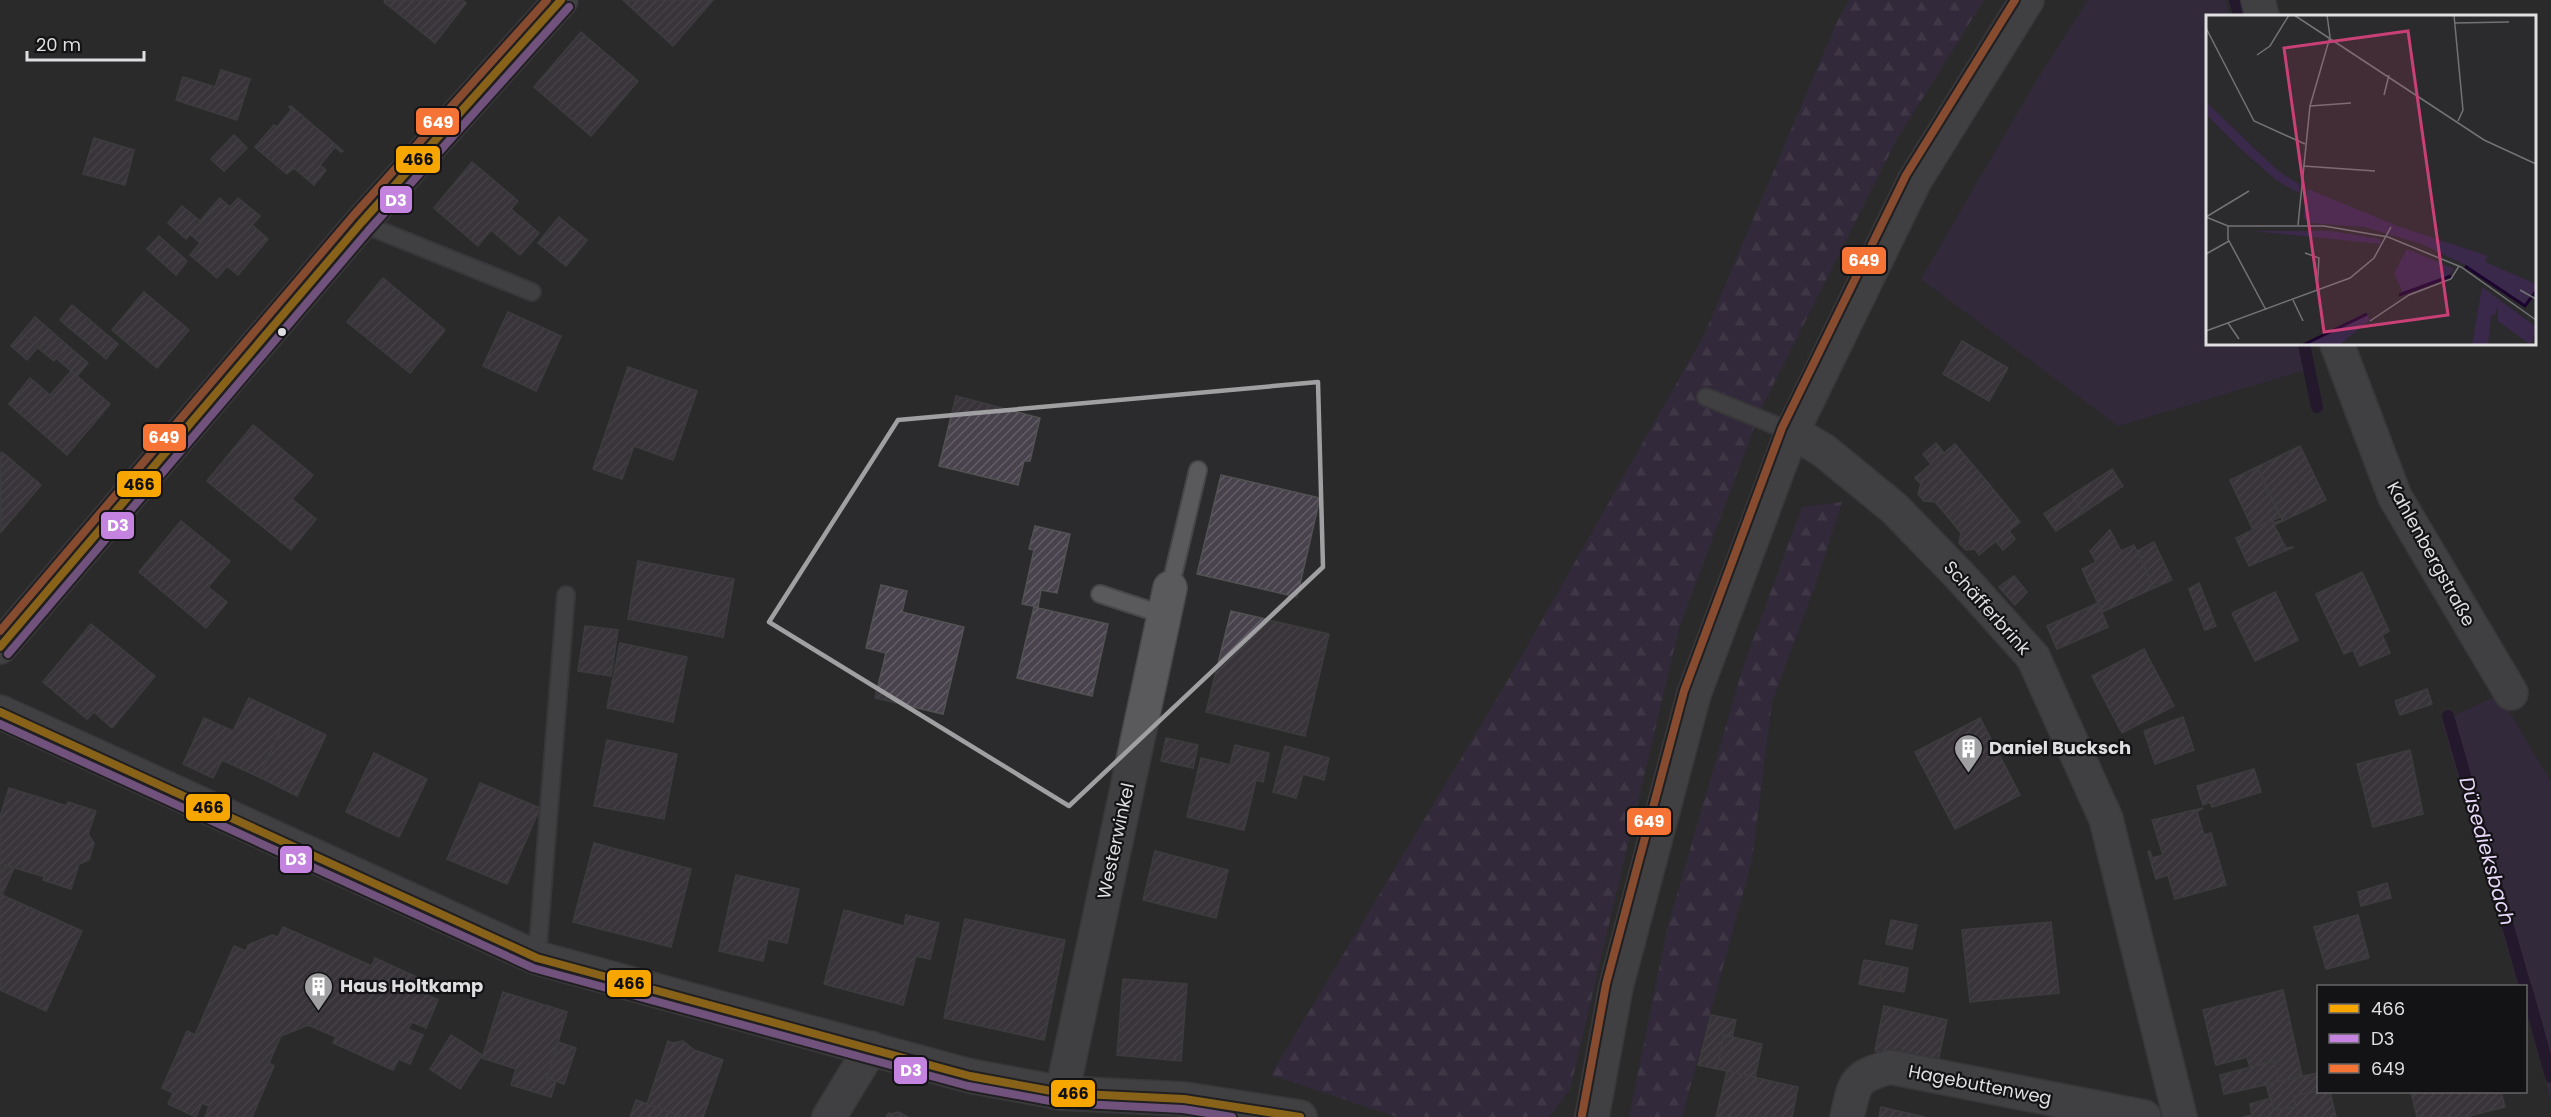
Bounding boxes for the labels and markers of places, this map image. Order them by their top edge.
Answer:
unlabelled marker [276,326,288,338]
building icon: Daniel Bucksch [1952,732,1984,774]
place label: Daniel Bucksch [1989,735,2131,760]
building icon: Haus Holtkamp [303,970,335,1012]
place label: Haus Holtkamp [340,973,483,998]

